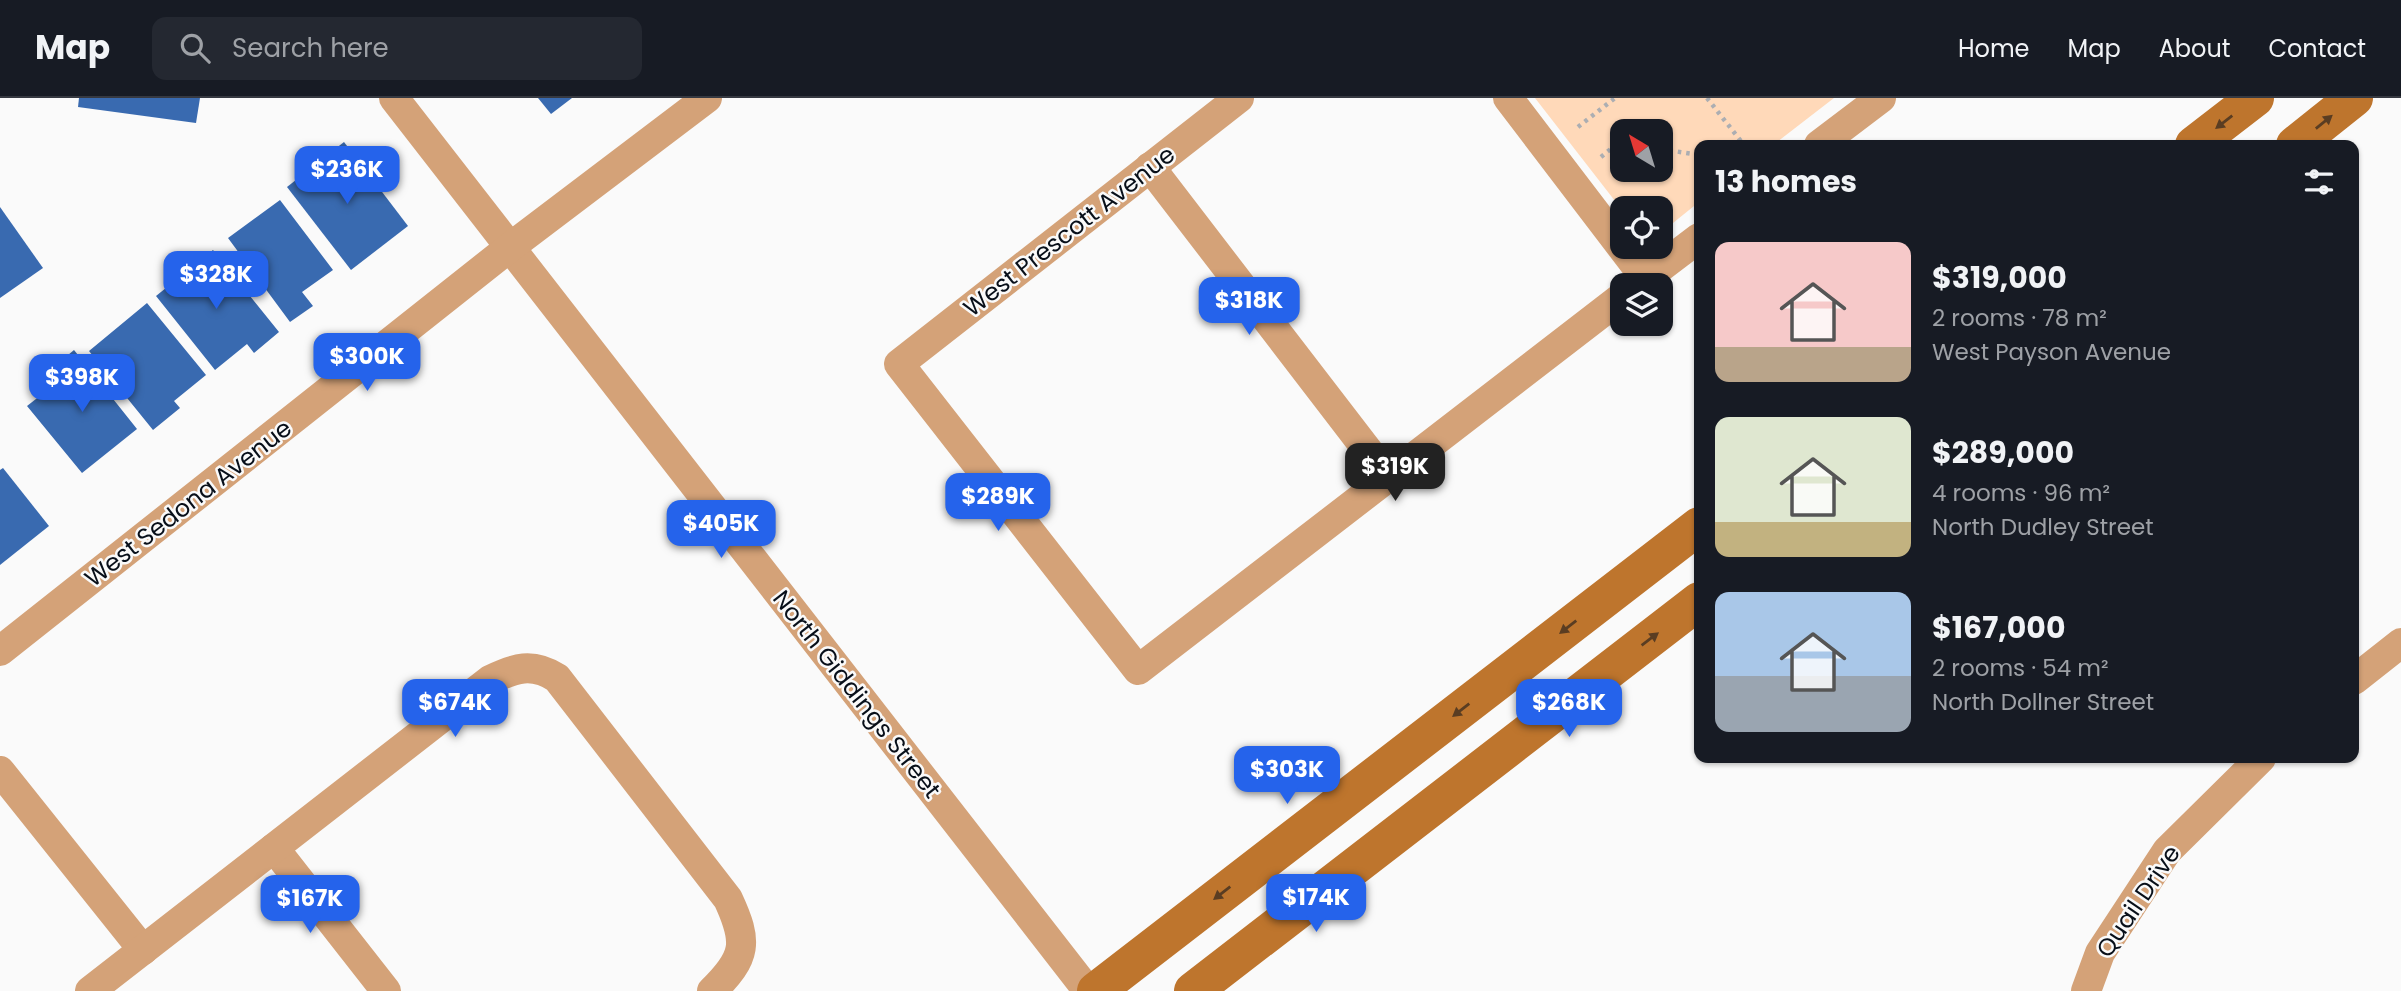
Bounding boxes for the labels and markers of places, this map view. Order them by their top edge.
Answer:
pin: $236K [298,146,396,206]
pin: $328K [167,252,265,311]
pin: $318K [1200,278,1298,337]
pin: $300K [318,334,416,393]
pin: $398K [33,354,131,414]
pin: $319K [1346,444,1444,503]
pin: $289K [949,474,1047,533]
pin: $405K [672,500,770,560]
pin: $674K [406,680,504,739]
pin: $268K [1520,680,1618,739]
pin: $303K [1238,746,1336,806]
pin: $174K [1267,874,1365,934]
pin: $167K [261,876,359,935]

